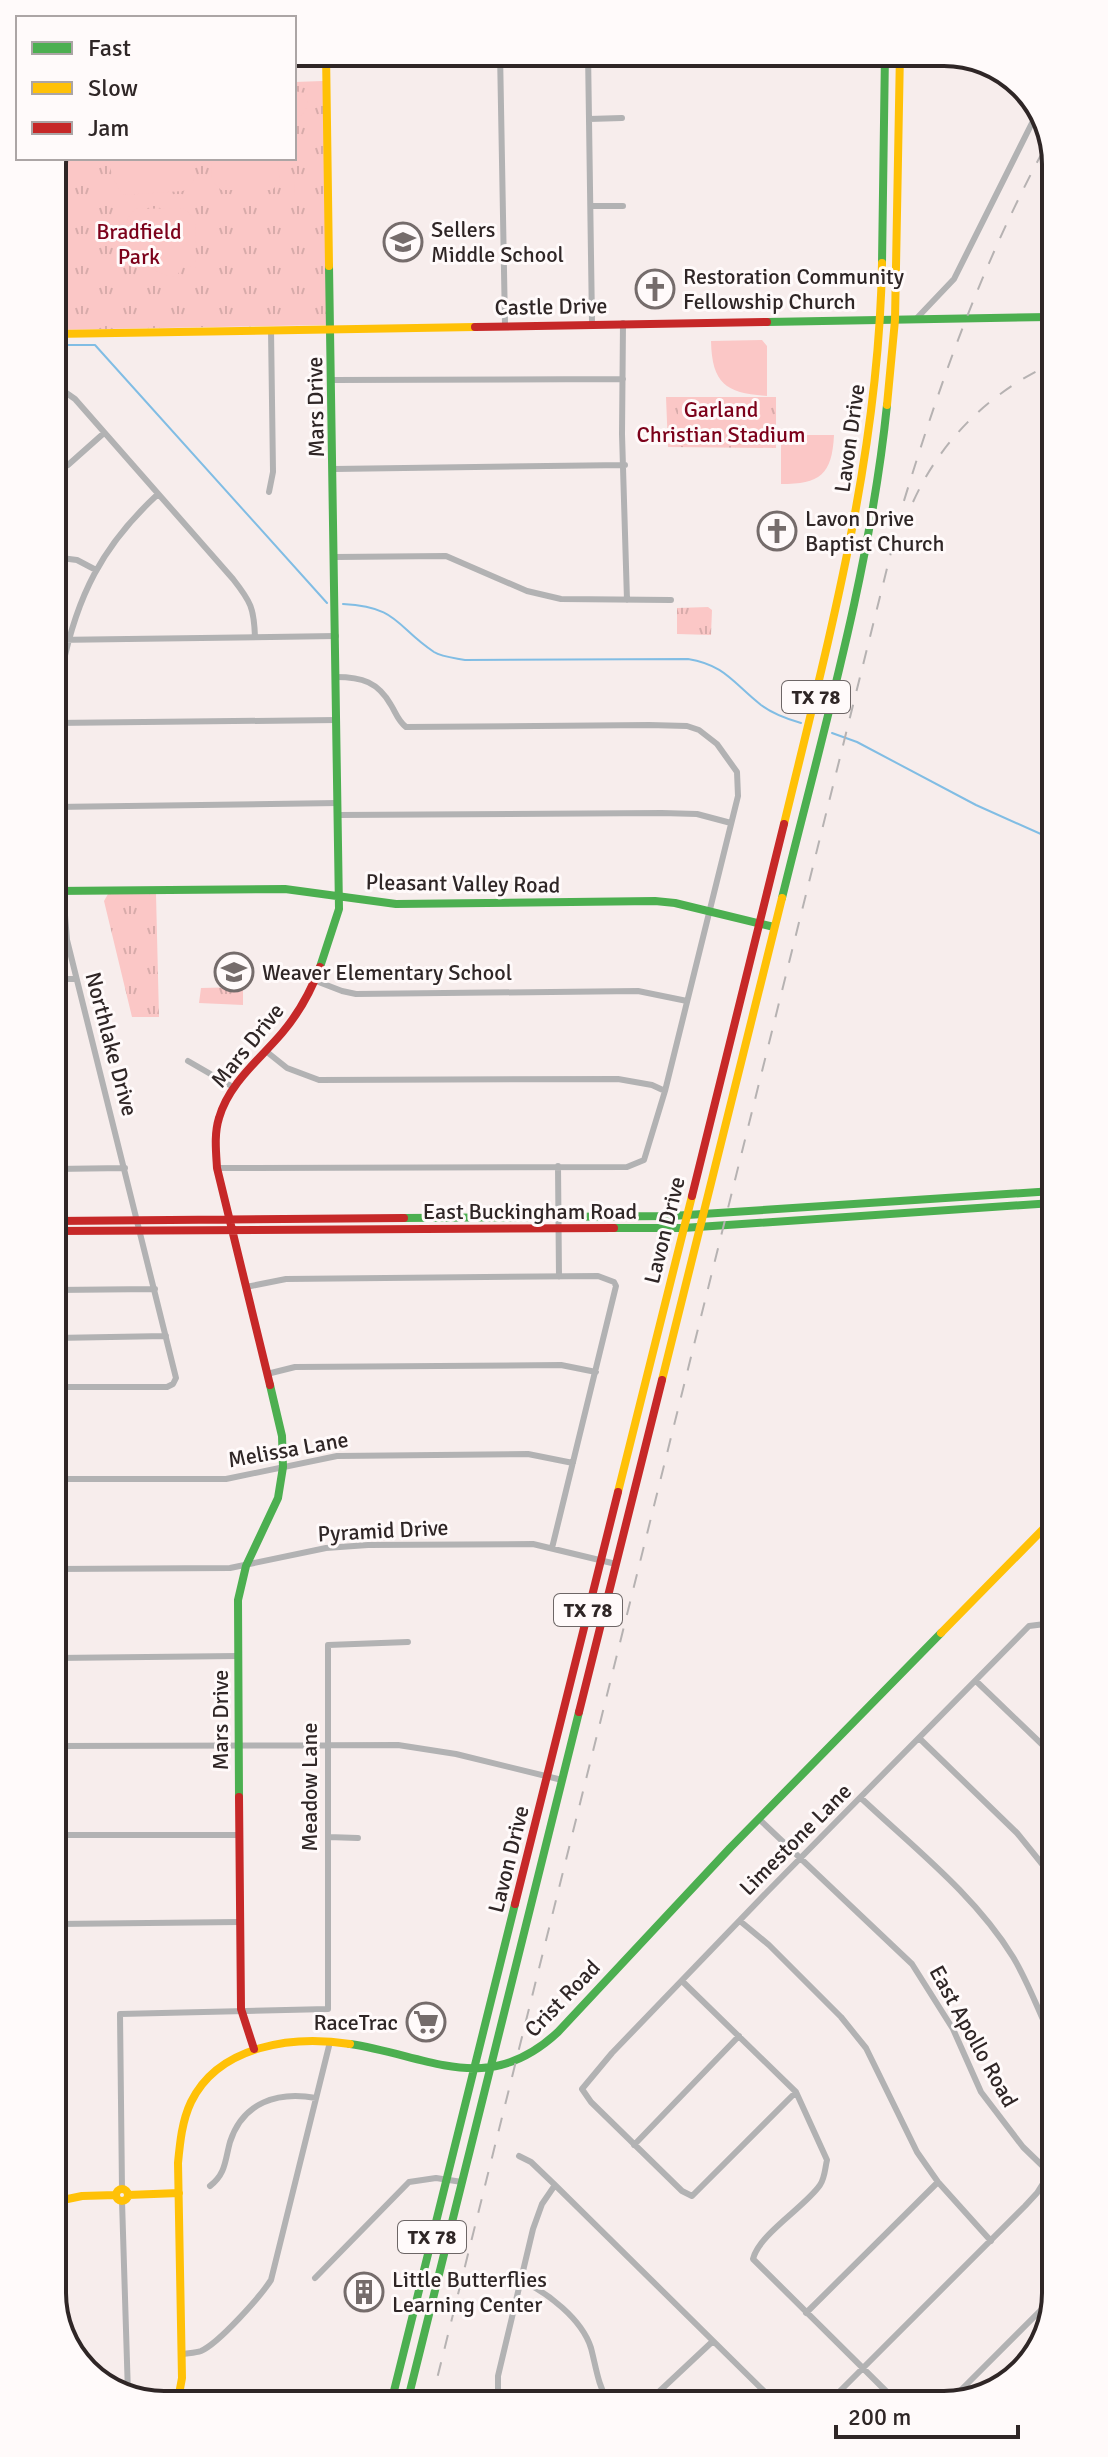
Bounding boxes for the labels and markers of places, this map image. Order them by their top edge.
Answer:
place label: Sellers Middle School [431,216,564,268]
school or university icon: Sellers Middle School [382,221,424,263]
place label: Restoration Community Fellowship Church [683,263,905,315]
church icon: Restoration Community Fellowship Church [634,268,676,310]
place label: Lavon Drive Baptist Church [805,505,944,557]
church icon: Lavon Drive Baptist Church [756,510,798,552]
school or university icon: Weaver Elementary School [213,951,255,993]
place label: Weaver Elementary School [262,959,512,986]
supermarket icon: RaceTrac [405,2001,447,2043]
place label: RaceTrac [313,2009,398,2036]
place label: Little Butterflies Learning Center [392,2266,547,2318]
building icon: Little Butterflies Learning Center [343,2271,385,2313]

